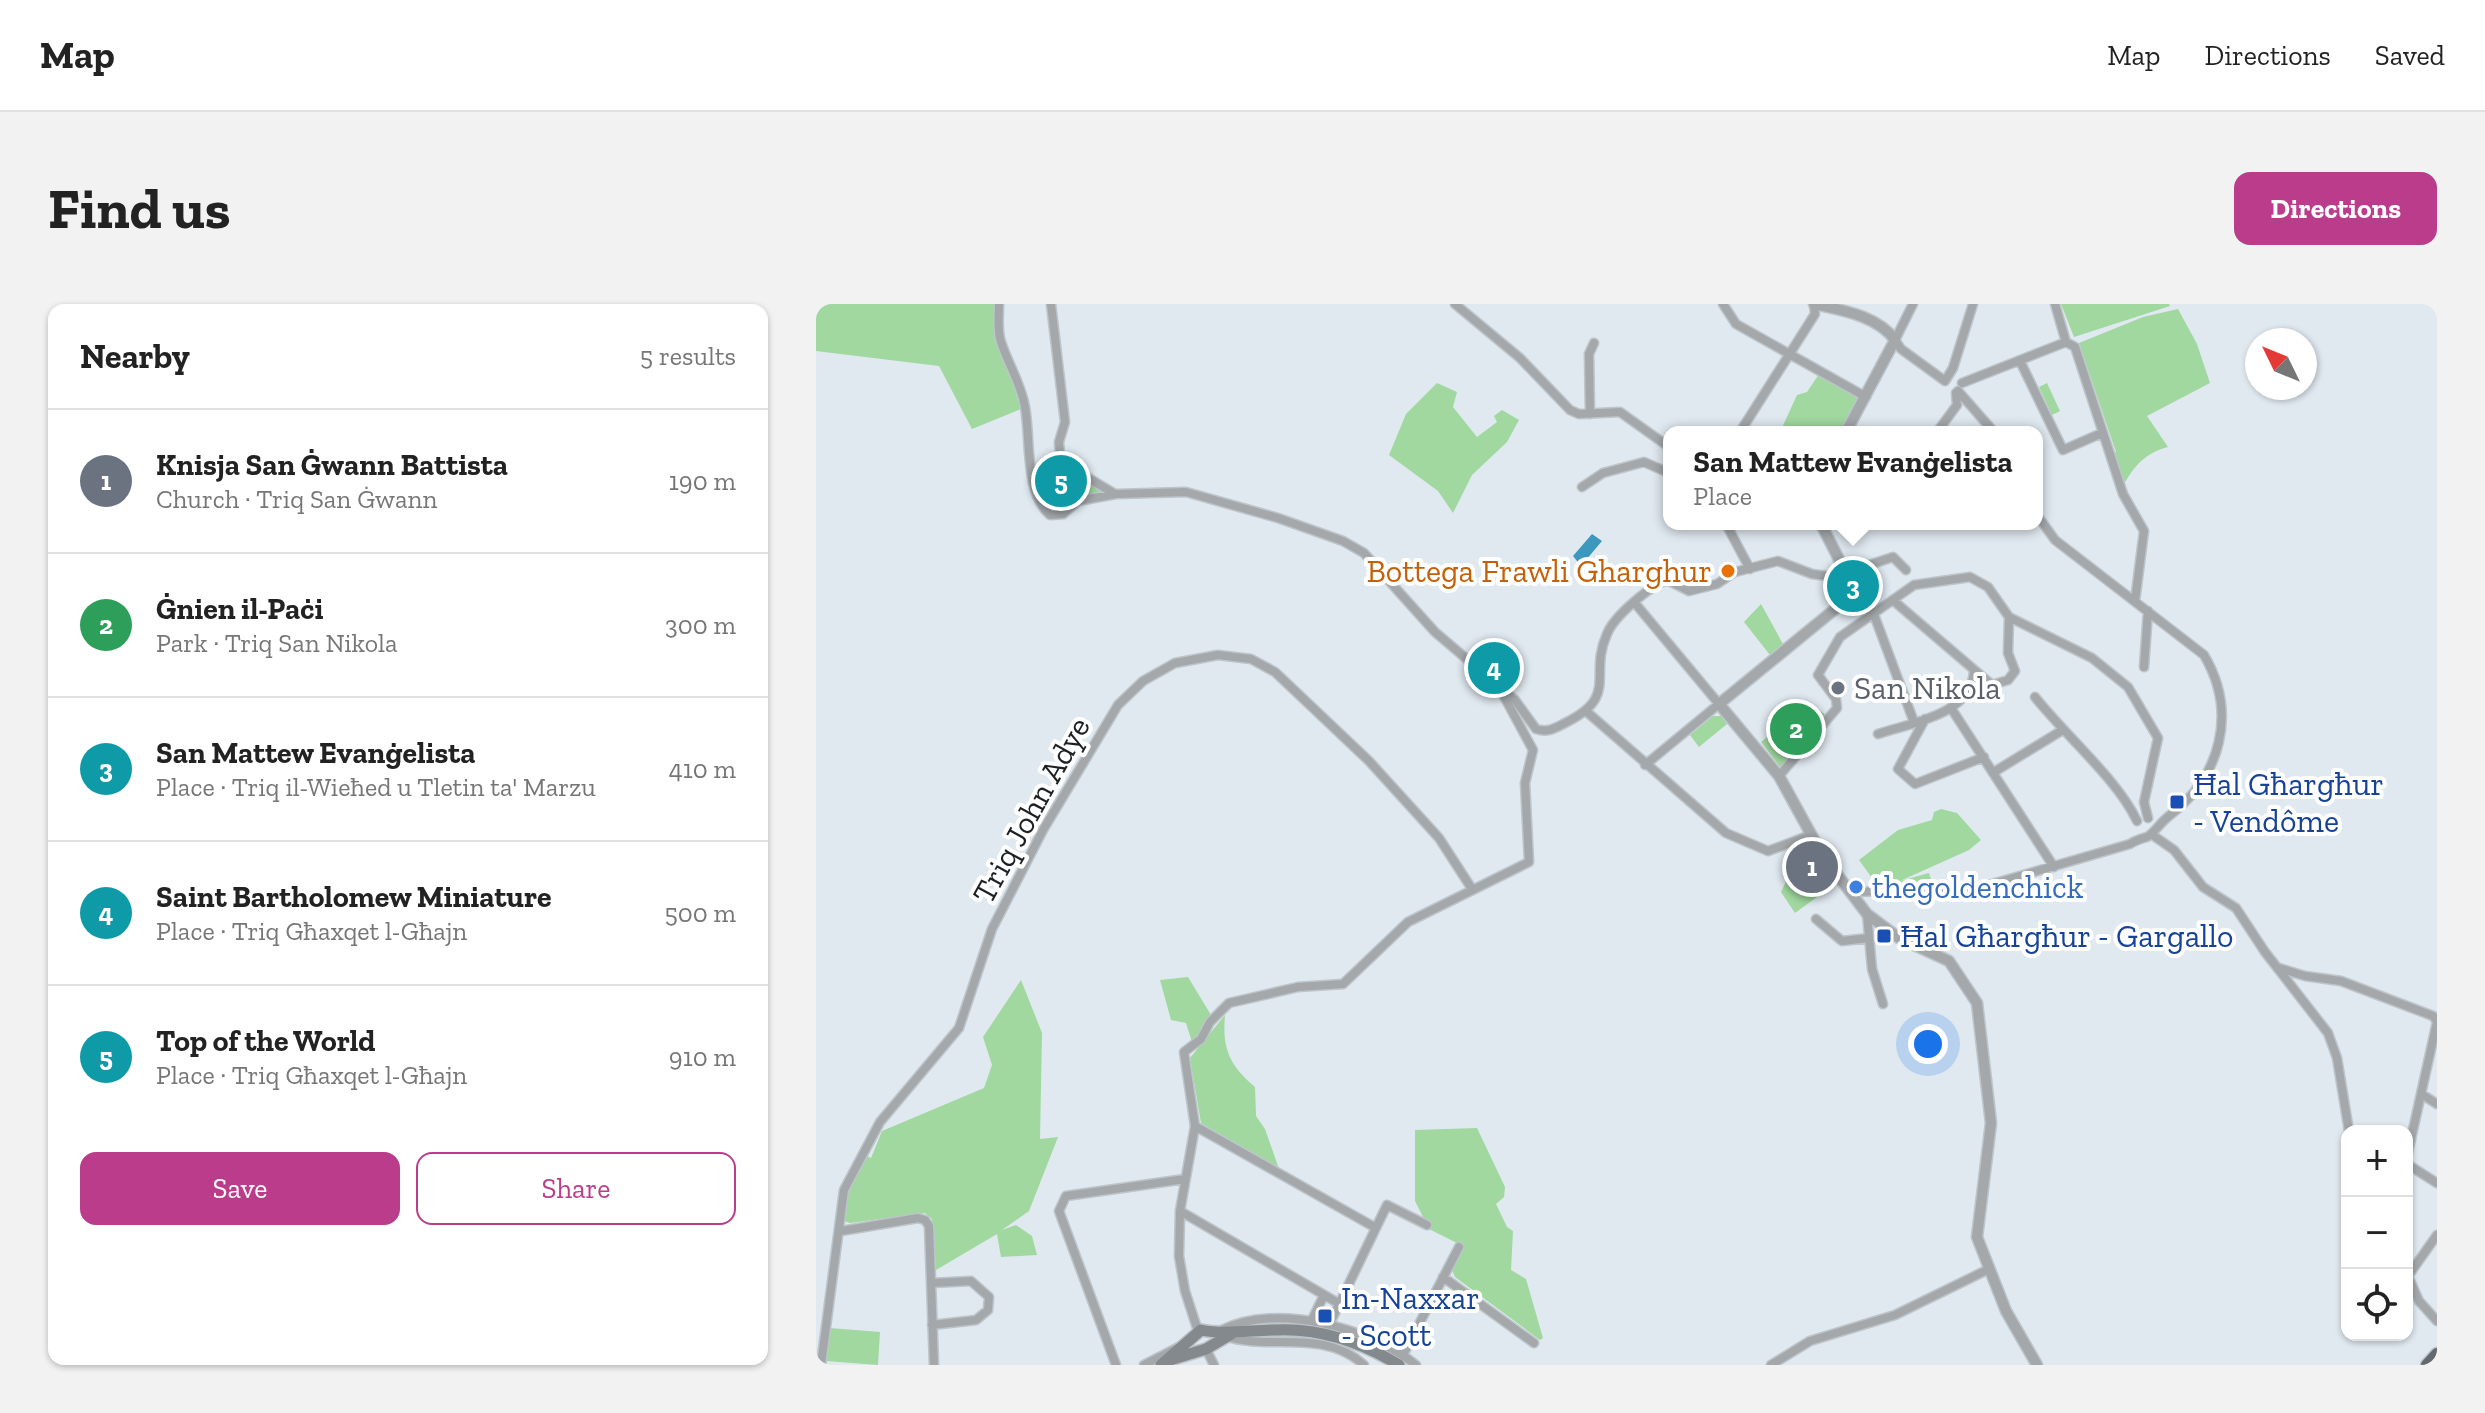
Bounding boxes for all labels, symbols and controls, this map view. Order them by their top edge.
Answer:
text: Map [40,32,115,78]
text: Map [2107,39,2160,72]
text: Directions [2204,39,2331,72]
text: Saved [2375,39,2445,72]
button: Directions [2234,172,2437,245]
text: Find us [48,175,231,242]
north arrow [2245,328,2317,400]
text: Nearby [80,336,190,377]
text: 5 results [640,340,736,372]
popup [1663,426,2043,530]
text: San Mattew Evanġelista [1693,444,2013,480]
text: Knisja San Ġwann Battista [156,447,508,483]
pin: 5 [1035,451,1087,511]
text: 1 [101,465,111,497]
text: 190 m [669,465,736,497]
text: Place [1693,480,1752,512]
text: Church · Triq San Ġwann [156,483,437,515]
place label: Bottega Frawli Gharghur [1366,552,1712,590]
pin: 3 [1827,556,1879,616]
marker: Bottega Frawli Gharghur [1719,562,1737,580]
text: Ġnien il-Paċi [156,591,323,627]
text: 2 [99,609,113,641]
text: 300 m [665,609,736,641]
text: Park · Triq San Nikola [156,627,398,659]
pin: 4 [1468,638,1520,698]
place label: San Nikola [1854,669,2001,707]
marker: San Nikola [1829,679,1847,697]
pin: 2 [1770,699,1822,759]
street label: Triq John Adye [964,710,1098,910]
text: San Mattew Evanġelista [156,735,475,771]
text: 3 [99,753,113,785]
text: 410 m [669,753,736,785]
place label: Ħal Għargħur - Vendôme [2193,765,2384,840]
text: Place · Triq il-Wieħed u Tletin ta' Marzu [156,771,596,803]
marker: Ħal Għargħur - Vendôme [2168,793,2186,811]
pin: 1 [1786,837,1838,897]
place label: thegoldenchick [1872,868,2084,906]
marker: thegoldenchick [1847,878,1865,896]
text: Saint Bartholomew Miniature [156,879,552,915]
text: 4 [99,897,113,929]
text: 500 m [664,897,736,929]
text: Place · Triq Għaxqet l-Għajn [156,915,467,947]
place label: Ħal Għargħur - Gargallo [1900,917,2234,955]
marker: Ħal Għargħur - Gargallo [1875,927,1893,945]
text: Top of the World [156,1023,375,1059]
your location [1908,1024,1948,1064]
text: 5 [99,1041,113,1073]
text: 910 m [669,1041,736,1073]
text: Place · Triq Għaxqet l-Għajn [156,1059,467,1091]
map controls [2341,1125,2413,1341]
button: + [2341,1125,2413,1197]
button: Save [80,1152,400,1225]
button: Share [416,1152,736,1225]
button: − [2341,1197,2413,1269]
button: locate [2341,1269,2413,1341]
place label: In-Naxxar - Scott [1341,1279,1480,1354]
marker: In-Naxxar - Scott [1316,1307,1334,1325]

